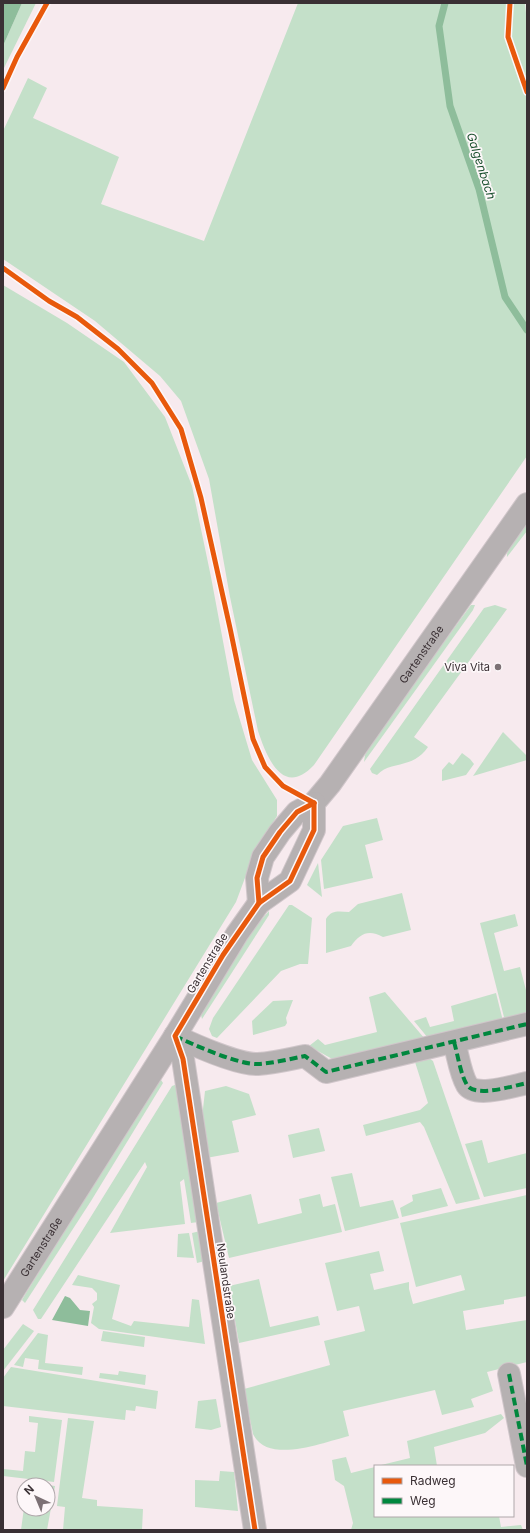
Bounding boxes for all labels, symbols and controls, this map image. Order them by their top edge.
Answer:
water label: Galgenbach [464,131,499,201]
street label: Gartenstraße [396,622,447,686]
place label: Viva Vita [444,660,490,674]
marker: Viva Vita [493,662,503,672]
street label: Gartenstraße [183,930,231,996]
street label: Gartenstraße [17,1215,65,1280]
street label: Neulandstraße [214,1242,238,1320]
legend [374,1465,514,1517]
text: Radweg [410,1473,456,1488]
north arrow [16,1477,56,1517]
text: N [21,1482,37,1498]
text: Weg [410,1493,436,1508]

